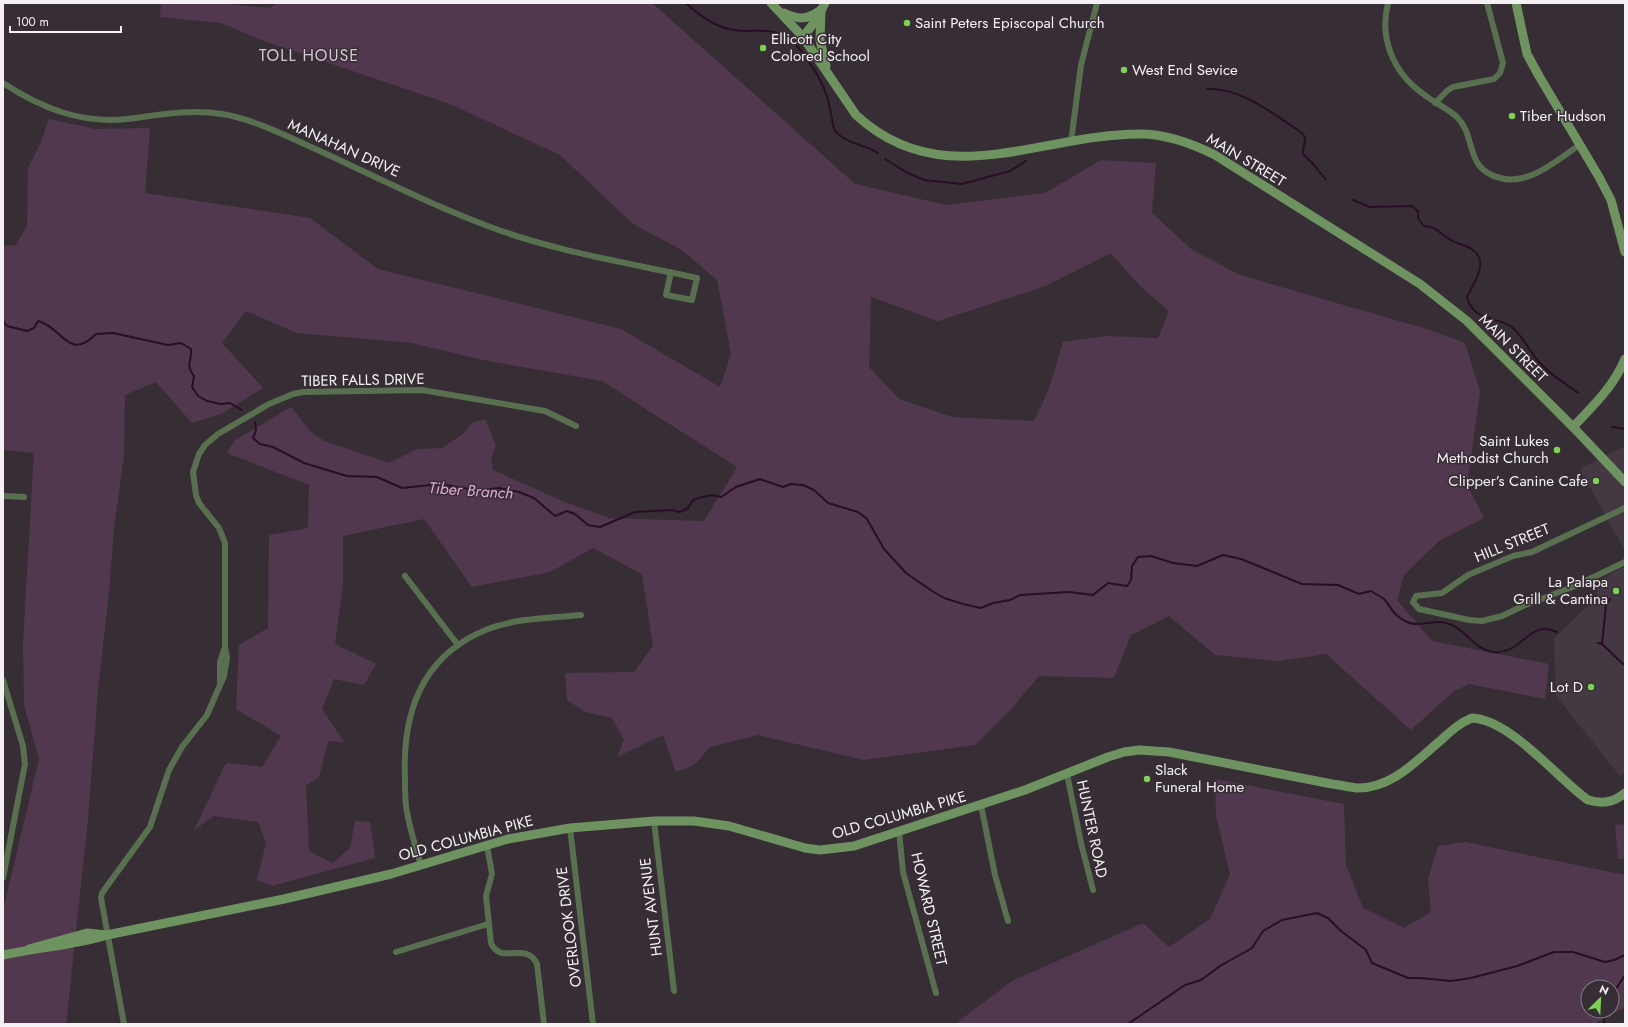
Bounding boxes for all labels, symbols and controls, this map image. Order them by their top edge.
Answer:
scale bar [10,8,121,34]
place label: Saint Peters Episcopal Church [915,12,1105,34]
text: 100 m [16,13,49,31]
marker: Saint Peters Episcopal Church [902,18,912,28]
place label: Ellicott City Colored School [771,28,870,67]
marker: Ellicott City Colored School [758,43,768,53]
district label: TOLL HOUSE [259,44,359,67]
place label: West End Sevice [1132,59,1238,81]
marker: West End Sevice [1119,65,1129,75]
place label: Tiber Hudson [1520,105,1606,127]
marker: Tiber Hudson [1507,111,1517,121]
street label: MANAHAN DRIVE [284,113,404,183]
street label: MAIN STREET [1202,128,1290,192]
street label: MAIN STREET [1474,309,1552,387]
street label: TIBER FALLS DRIVE [301,368,425,392]
place label: Saint Lukes Methodist Church [1437,430,1549,469]
marker: Saint Lukes Methodist Church [1552,445,1562,455]
place label: Clipper’s Canine Cafe [1448,470,1588,492]
water label: Tiber Branch [428,476,514,505]
marker: Clipper’s Canine Cafe [1591,476,1601,486]
street label: HILL STREET [1471,518,1553,568]
place label: La Palapa Grill & Cantina [1513,571,1608,610]
marker: La Palapa Grill & Cantina [1611,586,1621,596]
place label: Lot D [1550,676,1583,698]
marker: Lot D [1586,682,1596,692]
place label: Slack Funeral Home [1155,759,1245,798]
marker: Slack Funeral Home [1142,774,1152,784]
street label: HUNTER ROAD [1071,778,1113,880]
street label: OLD COLUMBIA PIKE [829,785,969,845]
street label: OLD COLUMBIA PIKE [396,809,536,867]
street label: HOWARD STREET [905,850,953,968]
street label: HUNT AVENUE [634,857,668,957]
street label: OVERLOOK DRIVE [551,865,587,989]
north arrow [1580,979,1620,1019]
text: N [1597,981,1611,999]

